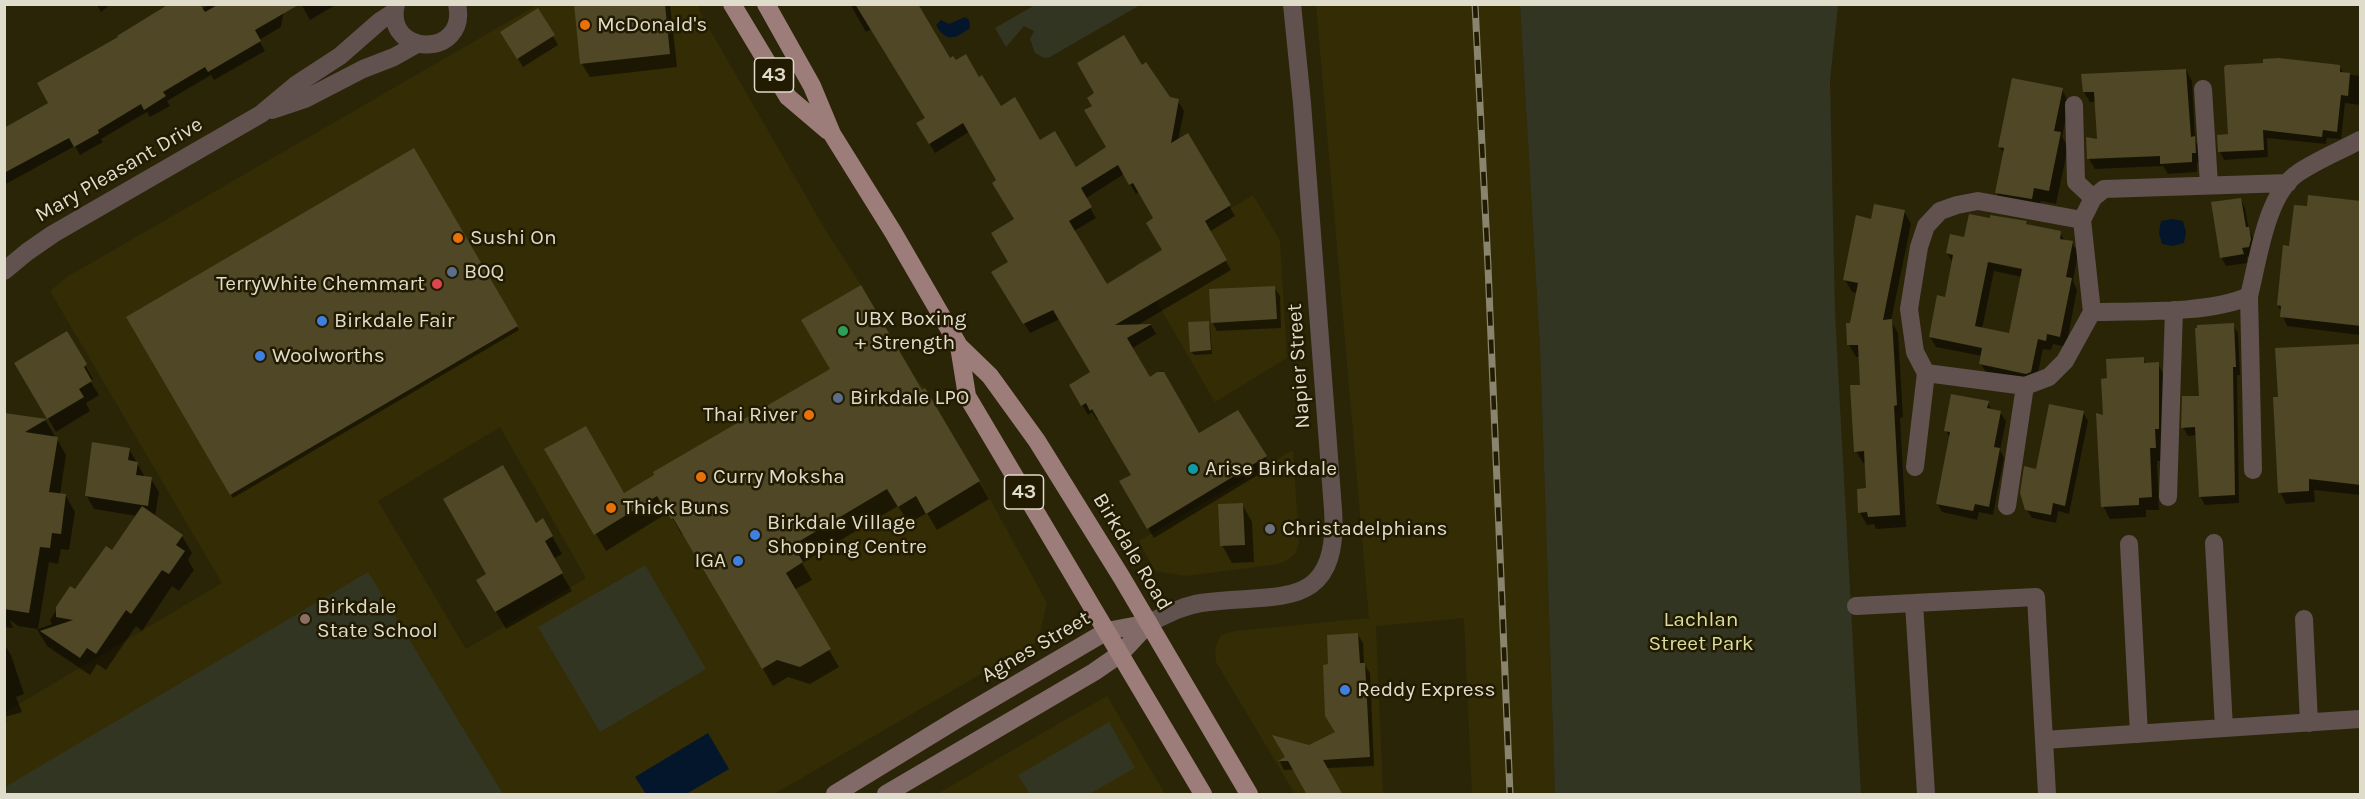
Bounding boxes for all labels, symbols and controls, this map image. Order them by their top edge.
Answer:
place label: McDonald's [597,12,707,38]
marker: McDonald's [578,18,592,32]
road number: 43 [754,58,794,92]
street label: Mary Pleasant Drive [31,112,207,228]
place label: Sushi On [470,225,557,251]
marker: Sushi On [451,231,465,245]
place label: BOQ [464,259,504,285]
marker: BOQ [445,265,459,279]
place label: TerryWhite Chemmart [216,271,425,297]
marker: TerryWhite Chemmart [430,277,444,291]
street label: Napier Street [1282,303,1316,429]
place label: UBX Boxing + Strength [855,306,966,356]
place label: Birkdale Fair [334,308,454,334]
marker: Birkdale Fair [315,314,329,328]
marker: UBX Boxing + Strength [836,324,850,338]
place label: Woolworths [272,343,385,369]
marker: Woolworths [253,349,267,363]
place label: Birkdale LPO [850,385,969,411]
marker: Birkdale LPO [831,391,845,405]
place label: Thai River [703,402,797,428]
marker: Thai River [802,408,816,422]
place label: Arise Birkdale [1205,456,1337,482]
marker: Arise Birkdale [1186,462,1200,476]
place label: Curry Moksha [713,464,845,490]
marker: Curry Moksha [694,470,708,484]
road number: 43 [1004,475,1044,509]
street label: Birkdale Road [1087,489,1177,615]
place label: Thick Buns [623,495,730,521]
marker: Thick Buns [604,501,618,515]
place label: Birkdale Village Shopping Centre [767,510,927,560]
place label: Christadelphians [1282,516,1447,542]
marker: Christadelphians [1263,522,1277,536]
marker: Birkdale Village Shopping Centre [748,528,762,542]
place label: IGA [695,548,726,574]
marker: IGA [731,554,745,568]
place label: Birkdale State School [317,594,438,644]
street label: Agnes Street [977,606,1095,688]
park label: Lachlan Street Park [1648,607,1754,657]
marker: Birkdale State School [298,612,312,626]
place label: Reddy Express [1357,677,1496,703]
marker: Reddy Express [1338,683,1352,697]

